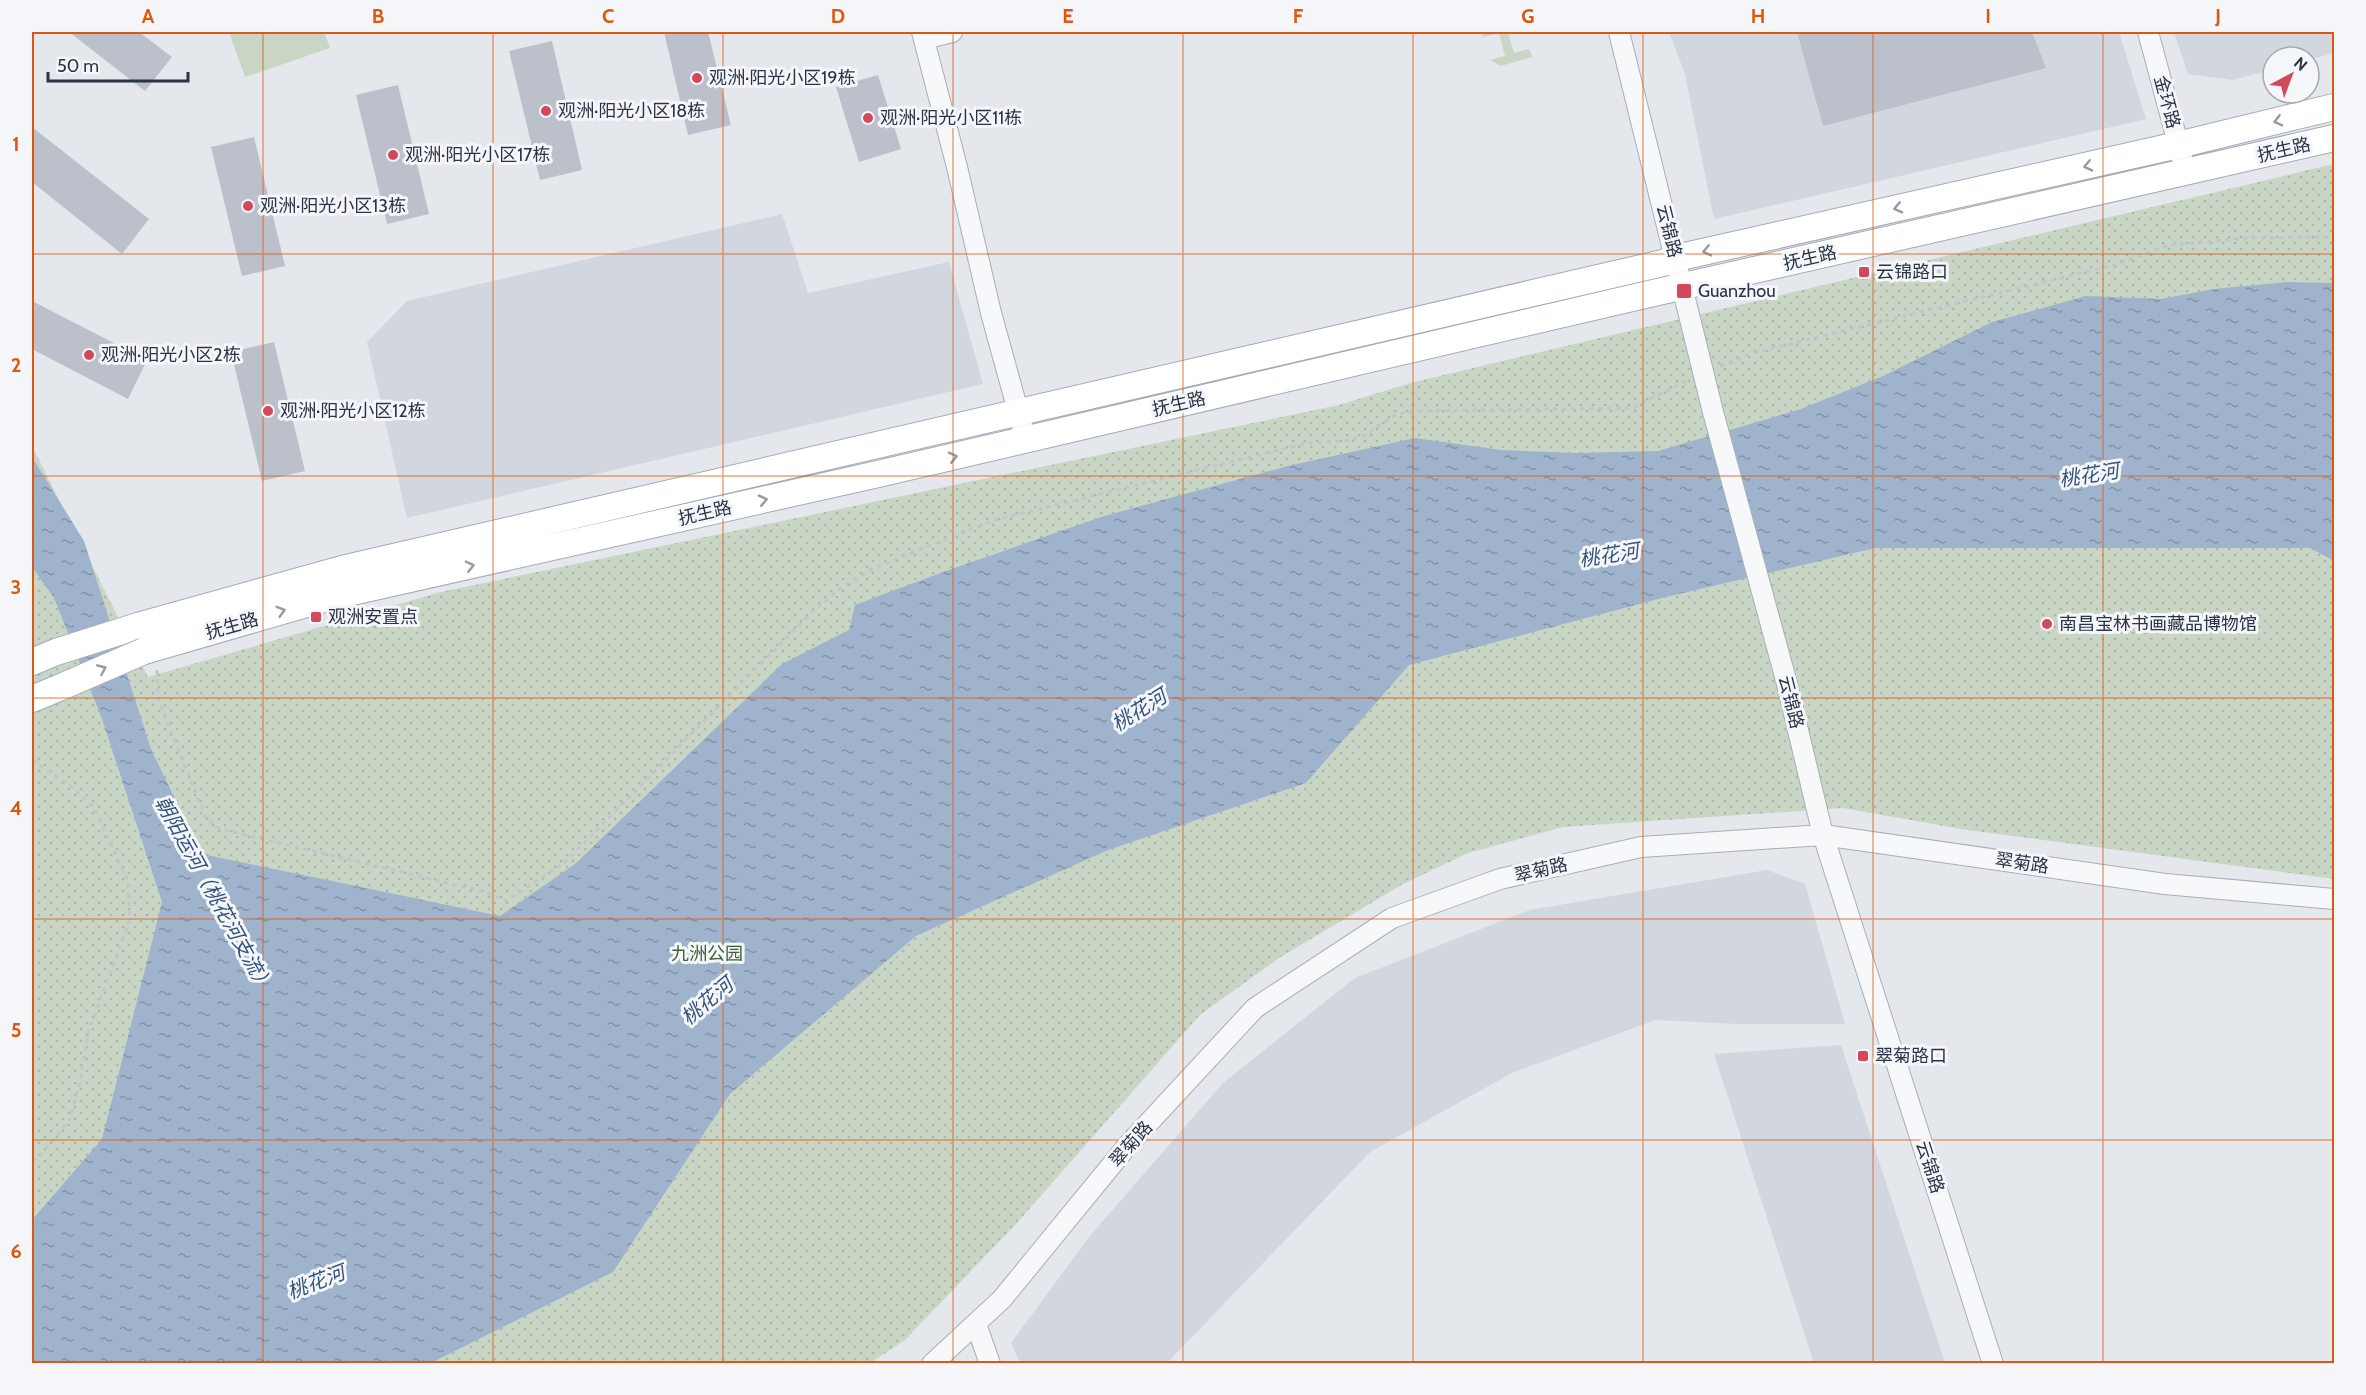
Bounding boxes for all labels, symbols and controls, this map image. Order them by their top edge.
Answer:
text: A [142,4,155,28]
text: B [372,4,384,28]
text: C [602,4,614,28]
text: D [831,4,845,28]
text: E [1062,4,1074,28]
text: F [1293,4,1304,28]
text: G [1521,4,1535,28]
text: H [1751,4,1765,28]
text: I [1985,4,1991,28]
text: J [2214,4,2221,28]
scale bar [48,45,188,83]
north arrow [2261,45,2321,105]
text: N [2290,53,2311,75]
text: 50 m [57,55,99,77]
place label: 观洲·阳光小区19栋 [709,67,855,89]
marker: 观洲·阳光小区19栋 [690,71,704,85]
street label: 金环路 [2149,73,2185,131]
place label: 观洲·阳光小区18栋 [558,100,705,122]
marker: 观洲·阳光小区18栋 [539,104,553,118]
place label: 观洲·阳光小区11栋 [880,107,1022,129]
marker: 观洲·阳光小区11栋 [861,111,875,125]
one-way arrow [2273,114,2283,127]
text: 1 [12,132,20,156]
street label: 抚生路 [2255,133,2313,167]
place label: 观洲·阳光小区17栋 [405,144,550,166]
marker: 观洲·阳光小区17栋 [386,148,400,162]
one-way arrow [2083,158,2093,171]
place label: 观洲·阳光小区13栋 [260,195,406,217]
marker: 观洲·阳光小区13栋 [241,199,255,213]
one-way arrow [1893,201,1903,214]
street label: 云锦路 [1652,202,1686,260]
street label: 抚生路 [1781,241,1839,275]
one-way arrow [1703,244,1713,257]
place label: 云锦路口 [1876,261,1948,283]
marker: 云锦路口 [1857,265,1871,279]
place label: Guanzhou [1698,280,1776,302]
marker: Guanzhou [1675,282,1693,300]
place label: 观洲·阳光小区2栋 [101,344,241,366]
marker: 观洲·阳光小区2栋 [82,348,96,362]
text: 2 [11,353,21,377]
street label: 抚生路 [1150,387,1208,421]
place label: 观洲·阳光小区12栋 [280,400,426,422]
marker: 观洲·阳光小区12栋 [261,404,275,418]
one-way arrow [948,451,958,464]
water label: 桃花河 [2057,458,2124,492]
one-way arrow [758,494,768,507]
street label: 抚生路 [676,496,734,530]
water label: 桃花河 [1577,538,1644,572]
one-way arrow [465,560,475,573]
text: 3 [11,575,21,599]
one-way arrow [276,606,286,619]
place label: 观洲安置点 [328,606,418,628]
street label: 抚生路 [203,608,261,644]
marker: 观洲安置点 [309,610,323,624]
place label: 南昌宝林书画藏品博物馆 [2059,613,2257,635]
marker: 南昌宝林书画藏品博物馆 [2040,617,2054,631]
one-way arrow [96,665,107,677]
street label: 云锦路 [1774,673,1808,731]
water label: 桃花河 [1107,682,1174,736]
water label: 朝阳运河（桃花河支流） [150,792,278,996]
text: 4 [10,796,22,820]
street label: 翠菊路 [1994,848,2050,878]
street label: 翠菊路 [1512,853,1570,887]
park label: 九洲公园 [671,943,743,965]
water label: 桃花河 [676,970,741,1029]
text: 5 [11,1018,21,1042]
place label: 翠菊路口 [1875,1045,1947,1067]
marker: 翠菊路口 [1856,1049,1870,1063]
street label: 翠菊路 [1105,1116,1157,1172]
street label: 云锦路 [1911,1138,1949,1196]
text: 6 [10,1239,22,1263]
water label: 桃花河 [284,1259,352,1304]

